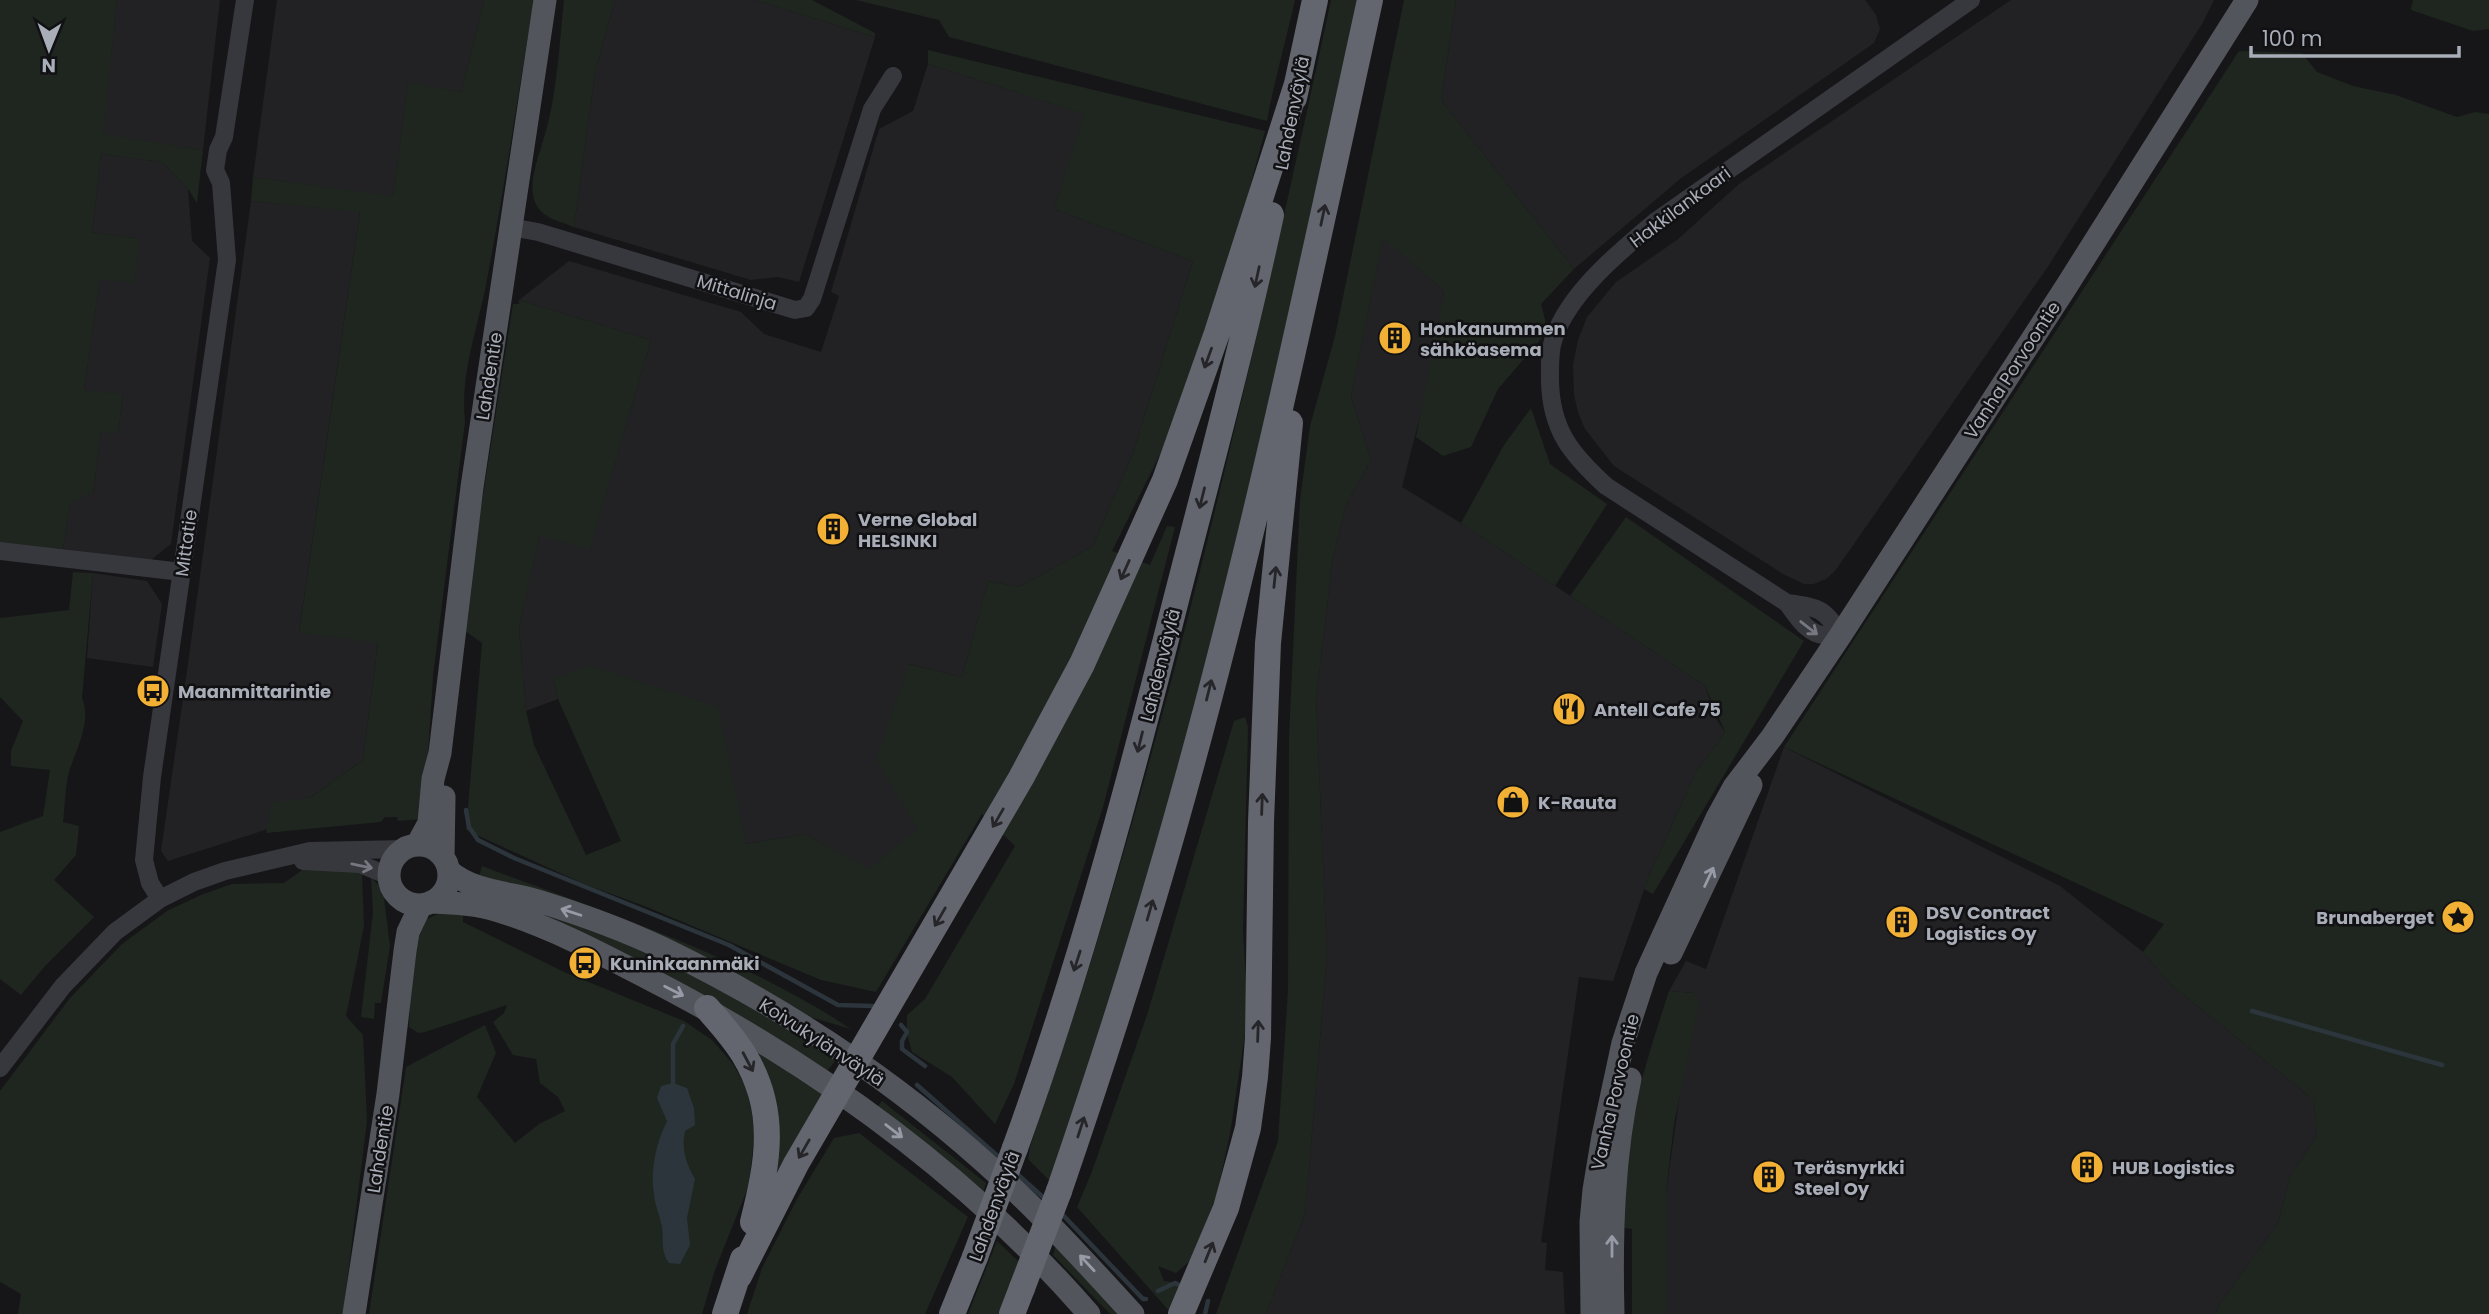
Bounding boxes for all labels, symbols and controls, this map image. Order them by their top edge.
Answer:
north arrow [14,14,84,84]
scale bar [2251,14,2459,58]
text: 100 m [2262,24,2322,53]
text: N [41,52,56,79]
street label: Lahdenväylä [1269,54,1315,172]
street label: Hakkilankaari [1624,161,1736,253]
one-way arrow [1317,204,1330,227]
one-way arrow [1250,265,1263,288]
street label: Mittalinja [694,268,780,316]
street label: Vanha Porvoontie [1958,296,2066,444]
place label: Honkanummen sähköasema [1420,316,1566,362]
building icon: Honkanummen sähköasema [1376,319,1414,357]
street label: Lahdentie [470,330,508,422]
one-way arrow [1201,347,1213,369]
one-way arrow [1195,486,1208,509]
place label: Verne Global HELSINKI [858,507,977,553]
street label: Mittatie [169,508,203,578]
building icon: Verne Global HELSINKI [814,510,852,548]
one-way arrow [1118,558,1131,580]
one-way arrow [1269,566,1282,588]
street label: Lahdenväylä [1134,606,1186,724]
one-way arrow [1800,620,1818,635]
bus stop icon: Maanmittarintie [134,672,172,710]
place label: Maanmittarintie [178,679,331,704]
one-way arrow [1203,679,1216,702]
restaurant icon: Antell Cafe 75 [1550,690,1588,728]
place label: Antell Cafe 75 [1594,697,1721,722]
one-way arrow [1133,731,1146,753]
shop icon: K-Rauta [1494,783,1532,821]
place label: K-Rauta [1538,790,1617,815]
one-way arrow [1255,792,1269,815]
one-way arrow [991,807,1004,828]
one-way arrow [351,860,373,873]
one-way arrow [1702,867,1716,888]
place icon: Brunaberget [2439,898,2477,936]
one-way arrow [1144,899,1157,921]
place label: DSV Contract Logistics Oy [1926,900,2050,946]
building icon: DSV Contract Logistics Oy [1883,903,1921,941]
one-way arrow [560,905,582,917]
place label: Brunaberget [2316,905,2434,930]
one-way arrow [933,906,946,927]
bus stop icon: Kuninkaanmäki [566,944,604,982]
one-way arrow [1069,950,1082,972]
place label: Kuninkaanmäki [610,951,760,976]
one-way arrow [663,985,684,999]
street label: Koivukylänväylä [754,992,890,1092]
street label: Vanha Porvoontie [1585,1011,1645,1173]
one-way arrow [1252,1020,1265,1043]
one-way arrow [741,1052,755,1072]
street label: Lahdentie [361,1103,399,1195]
one-way arrow [1076,1116,1088,1138]
one-way arrow [884,1123,903,1138]
one-way arrow [797,1139,811,1159]
street label: Lahdenväylä [963,1148,1025,1264]
building icon: HUB Logistics [2068,1148,2106,1186]
place label: Teräsnyrkki Steel Oy [1794,1155,1904,1201]
place label: HUB Logistics [2112,1155,2235,1180]
building icon: Teräsnyrkki Steel Oy [1750,1158,1788,1196]
one-way arrow [1605,1235,1619,1258]
one-way arrow [1203,1241,1216,1263]
one-way arrow [1079,1255,1096,1273]

